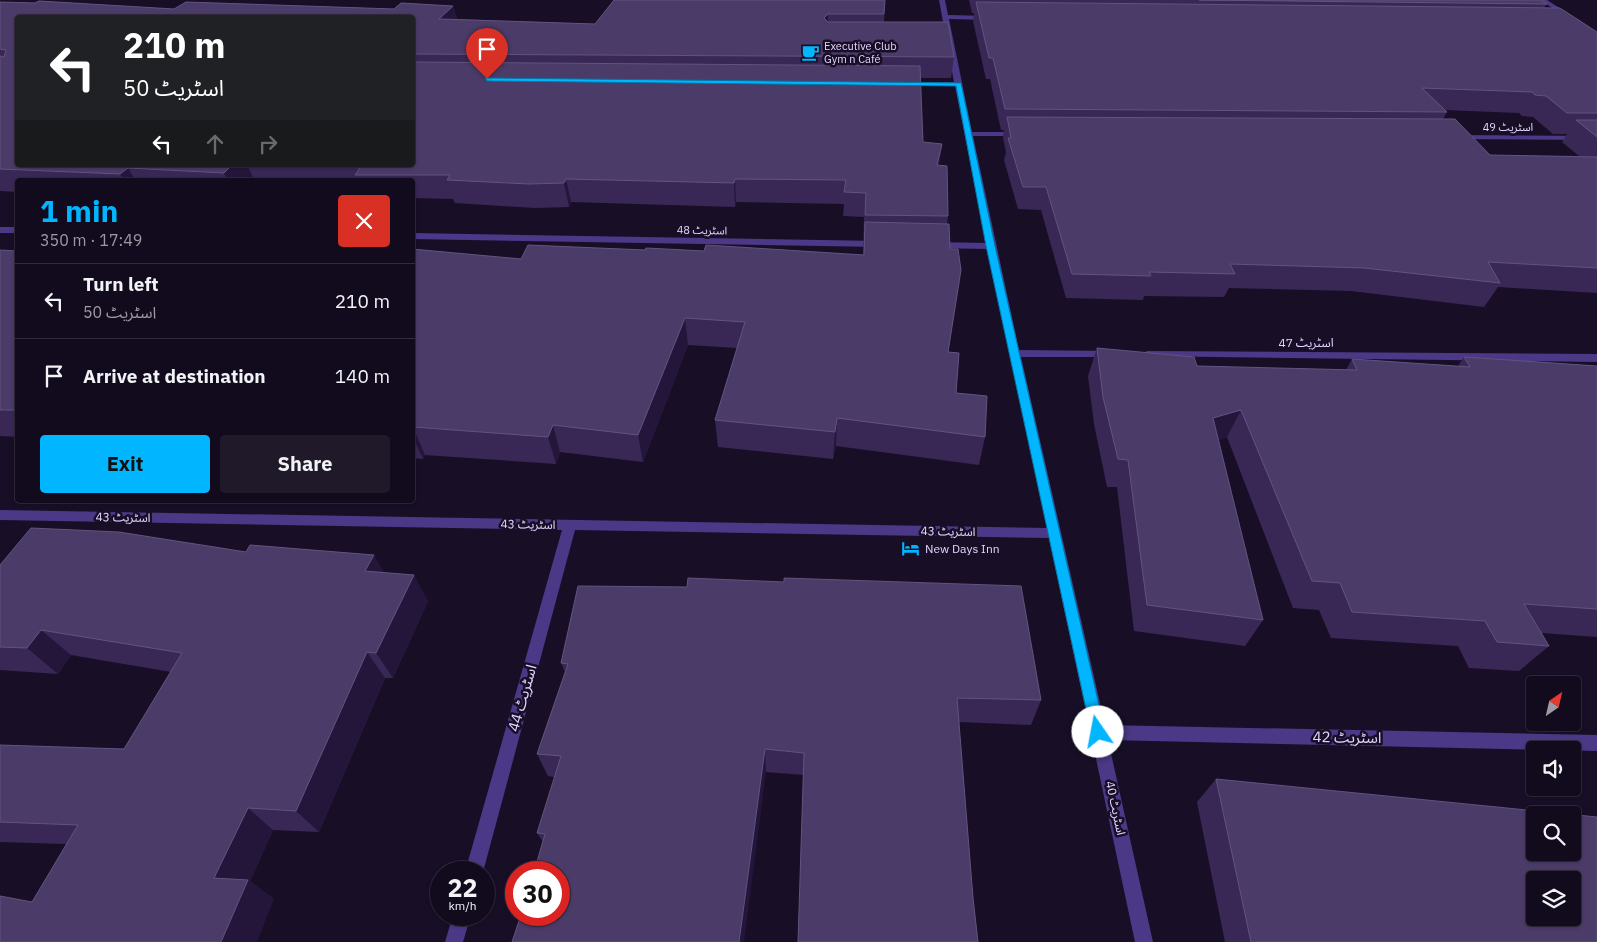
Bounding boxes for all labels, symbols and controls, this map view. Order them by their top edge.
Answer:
text: 210 m [123,22,226,68]
pin [466,28,508,79]
icon: left [40,35,105,100]
icon: arrive [473,35,501,63]
place label: Executive Club Gym n Café [824,39,897,66]
cafe icon: Executive Club Gym n Café [800,42,820,62]
text: اسٹریٹ 50 [123,73,224,102]
street label: اسٹریٹ 49 [1483,120,1533,134]
icon: left [148,130,176,158]
icon: ahead [201,130,229,158]
icon: right [254,130,282,158]
text: 1 min [40,191,118,230]
button: close [338,195,390,247]
street label: اسٹریٹ 48 [677,223,727,237]
text: 350 m · 17:49 [40,230,142,250]
text: Turn left [83,272,159,296]
icon: left [40,287,68,315]
text: 210 m [335,289,390,313]
text: اسٹریٹ 50 [83,302,156,322]
street label: اسٹریٹ 47 [1278,335,1334,350]
icon: arrive [40,362,68,390]
text: Arrive at destination [83,364,266,388]
text: 140 m [335,364,390,388]
button: Exit [40,435,210,493]
button: Share [220,435,390,493]
street label: اسٹریٹ 43 [95,509,151,525]
street label: اسٹریٹ 43 [500,516,556,532]
street label: اسٹریٹ 43 [920,523,976,539]
hotel icon: New Days Inn [901,538,921,558]
place label: New Days Inn [925,541,1000,556]
street label: اسٹریٹ 44 [503,662,541,734]
north arrow [1526,676,1581,731]
map controls [1526,676,1581,926]
position arrow [1071,705,1123,757]
street label: اسٹریٹ 42 [1312,727,1382,747]
button: sound [1526,741,1581,796]
street label: اسٹریٹ 40 [1103,780,1129,837]
button: search [1526,806,1581,861]
speed limit sign: 30 [505,861,570,926]
text: 22 [447,871,478,904]
button: layers [1526,871,1581,926]
text: km/h [448,898,477,913]

